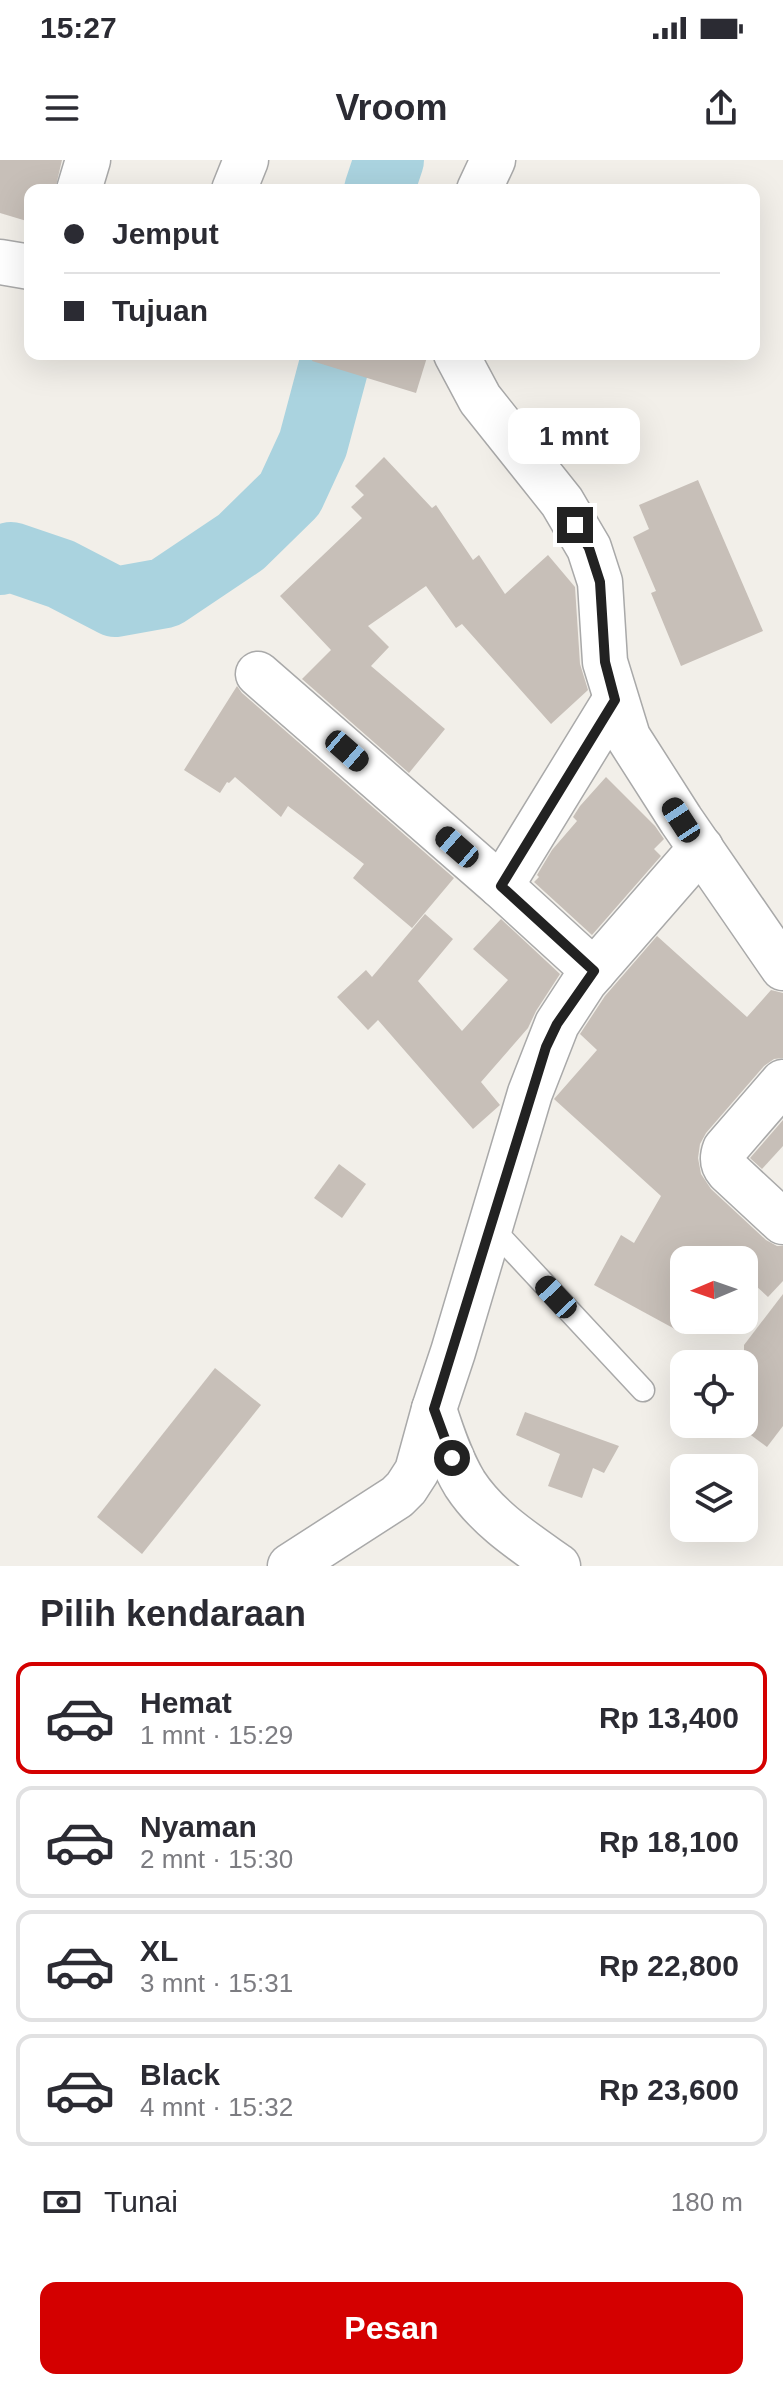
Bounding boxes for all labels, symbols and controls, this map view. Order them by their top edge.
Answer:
text: 15:27 [40,11,117,44]
icon: menu [40,86,84,130]
icon: share [699,86,743,130]
text: Vroom [335,87,448,128]
text: Jemput [112,217,219,250]
text: Tujuan [112,294,208,327]
callout: 1 mnt [509,409,641,465]
text: 1 mnt [539,421,609,451]
route end [557,507,593,543]
car [321,726,373,776]
car [658,793,704,847]
car [431,822,483,872]
north arrow [670,1246,758,1334]
map controls [670,1246,758,1542]
car [531,1271,581,1323]
button: locate [670,1350,758,1438]
route start [434,1440,470,1476]
button: layers [670,1454,758,1542]
text: Pilih kendaraan [40,1593,306,1634]
icon: car [44,1682,116,1754]
text: Hemat [140,1686,232,1719]
text: Rp 13,400 [599,1701,739,1734]
text: 1 mnt · 15:29 [140,1720,293,1750]
icon: car [44,1806,116,1878]
text: Nyaman [140,1810,257,1843]
text: Rp 18,100 [599,1825,739,1858]
text: 2 mnt · 15:30 [140,1844,293,1874]
icon: car [44,1930,116,2002]
text: XL [140,1934,178,1967]
text: Rp 22,800 [599,1949,739,1982]
text: 3 mnt · 15:31 [140,1968,293,1998]
icon: car [44,2054,116,2126]
text: Black [140,2058,220,2091]
text: Rp 23,600 [599,2073,739,2106]
text: 4 mnt · 15:32 [140,2092,293,2122]
icon: cash [40,2180,84,2224]
text: Tunai [104,2185,178,2218]
text: 180 m [671,2187,743,2217]
button: Pesan [40,2282,743,2374]

